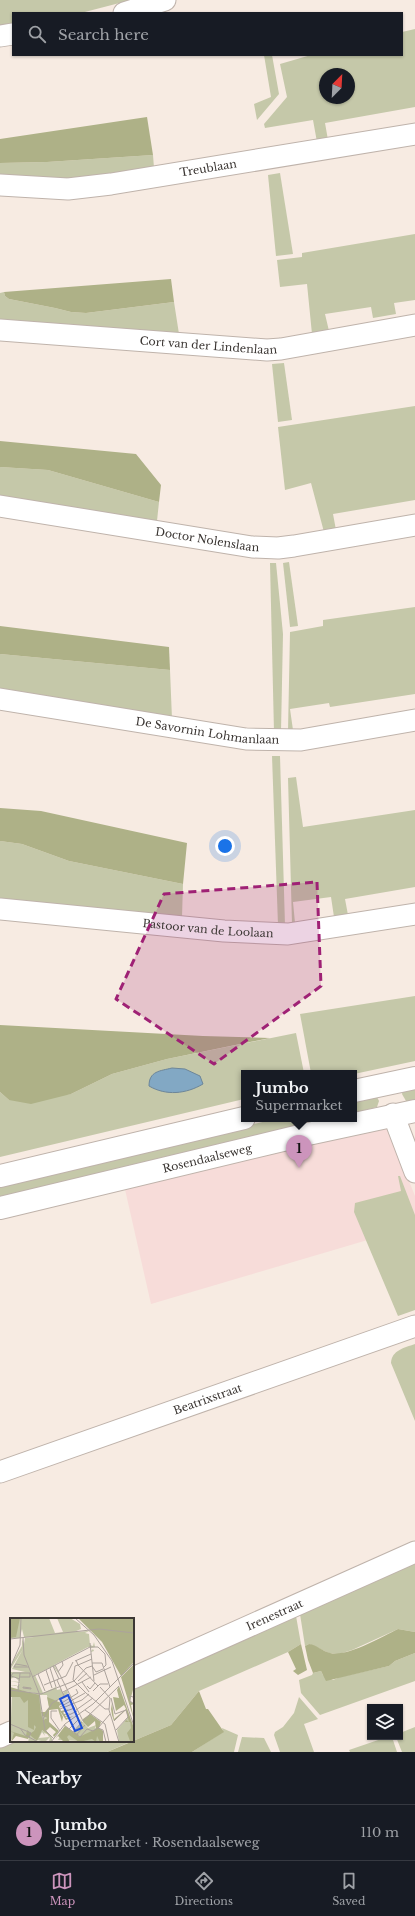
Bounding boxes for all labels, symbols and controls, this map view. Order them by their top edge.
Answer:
search box [12,12,403,56]
icon: search [26,23,48,45]
text: Search here [58,25,149,44]
north arrow [319,68,355,104]
street label: Treublaan [179,156,238,180]
street label: Cort van der Lindenlaan [139,333,278,357]
street label: Doctor Nolenslaan [154,524,260,554]
street label: De Savornin Lohmanlaan [135,714,280,747]
your location [215,836,235,856]
street label: Pastoor van de Loolaan [142,916,274,940]
popup [241,1070,357,1122]
text: Jumbo [256,1078,309,1097]
text: Supermarket [256,1097,342,1114]
pin: 1 [286,1135,312,1168]
street label: Rosendaalseweg [161,1141,253,1176]
street label: Beatrixstraat [171,1380,244,1417]
street label: Irenestraat [244,1596,306,1634]
inset map [10,1618,134,1742]
map controls [367,1704,403,1740]
button: layers [367,1704,403,1740]
text: Nearby [16,1768,82,1789]
text: Jumbo [54,1815,107,1834]
text: 1 [26,1824,32,1841]
text: 110 m [360,1824,399,1841]
text: Supermarket · Rosendaalseweg [54,1834,260,1851]
tab: Map [50,1870,75,1908]
tab: Directions [174,1870,233,1908]
tab: Saved [332,1870,365,1908]

